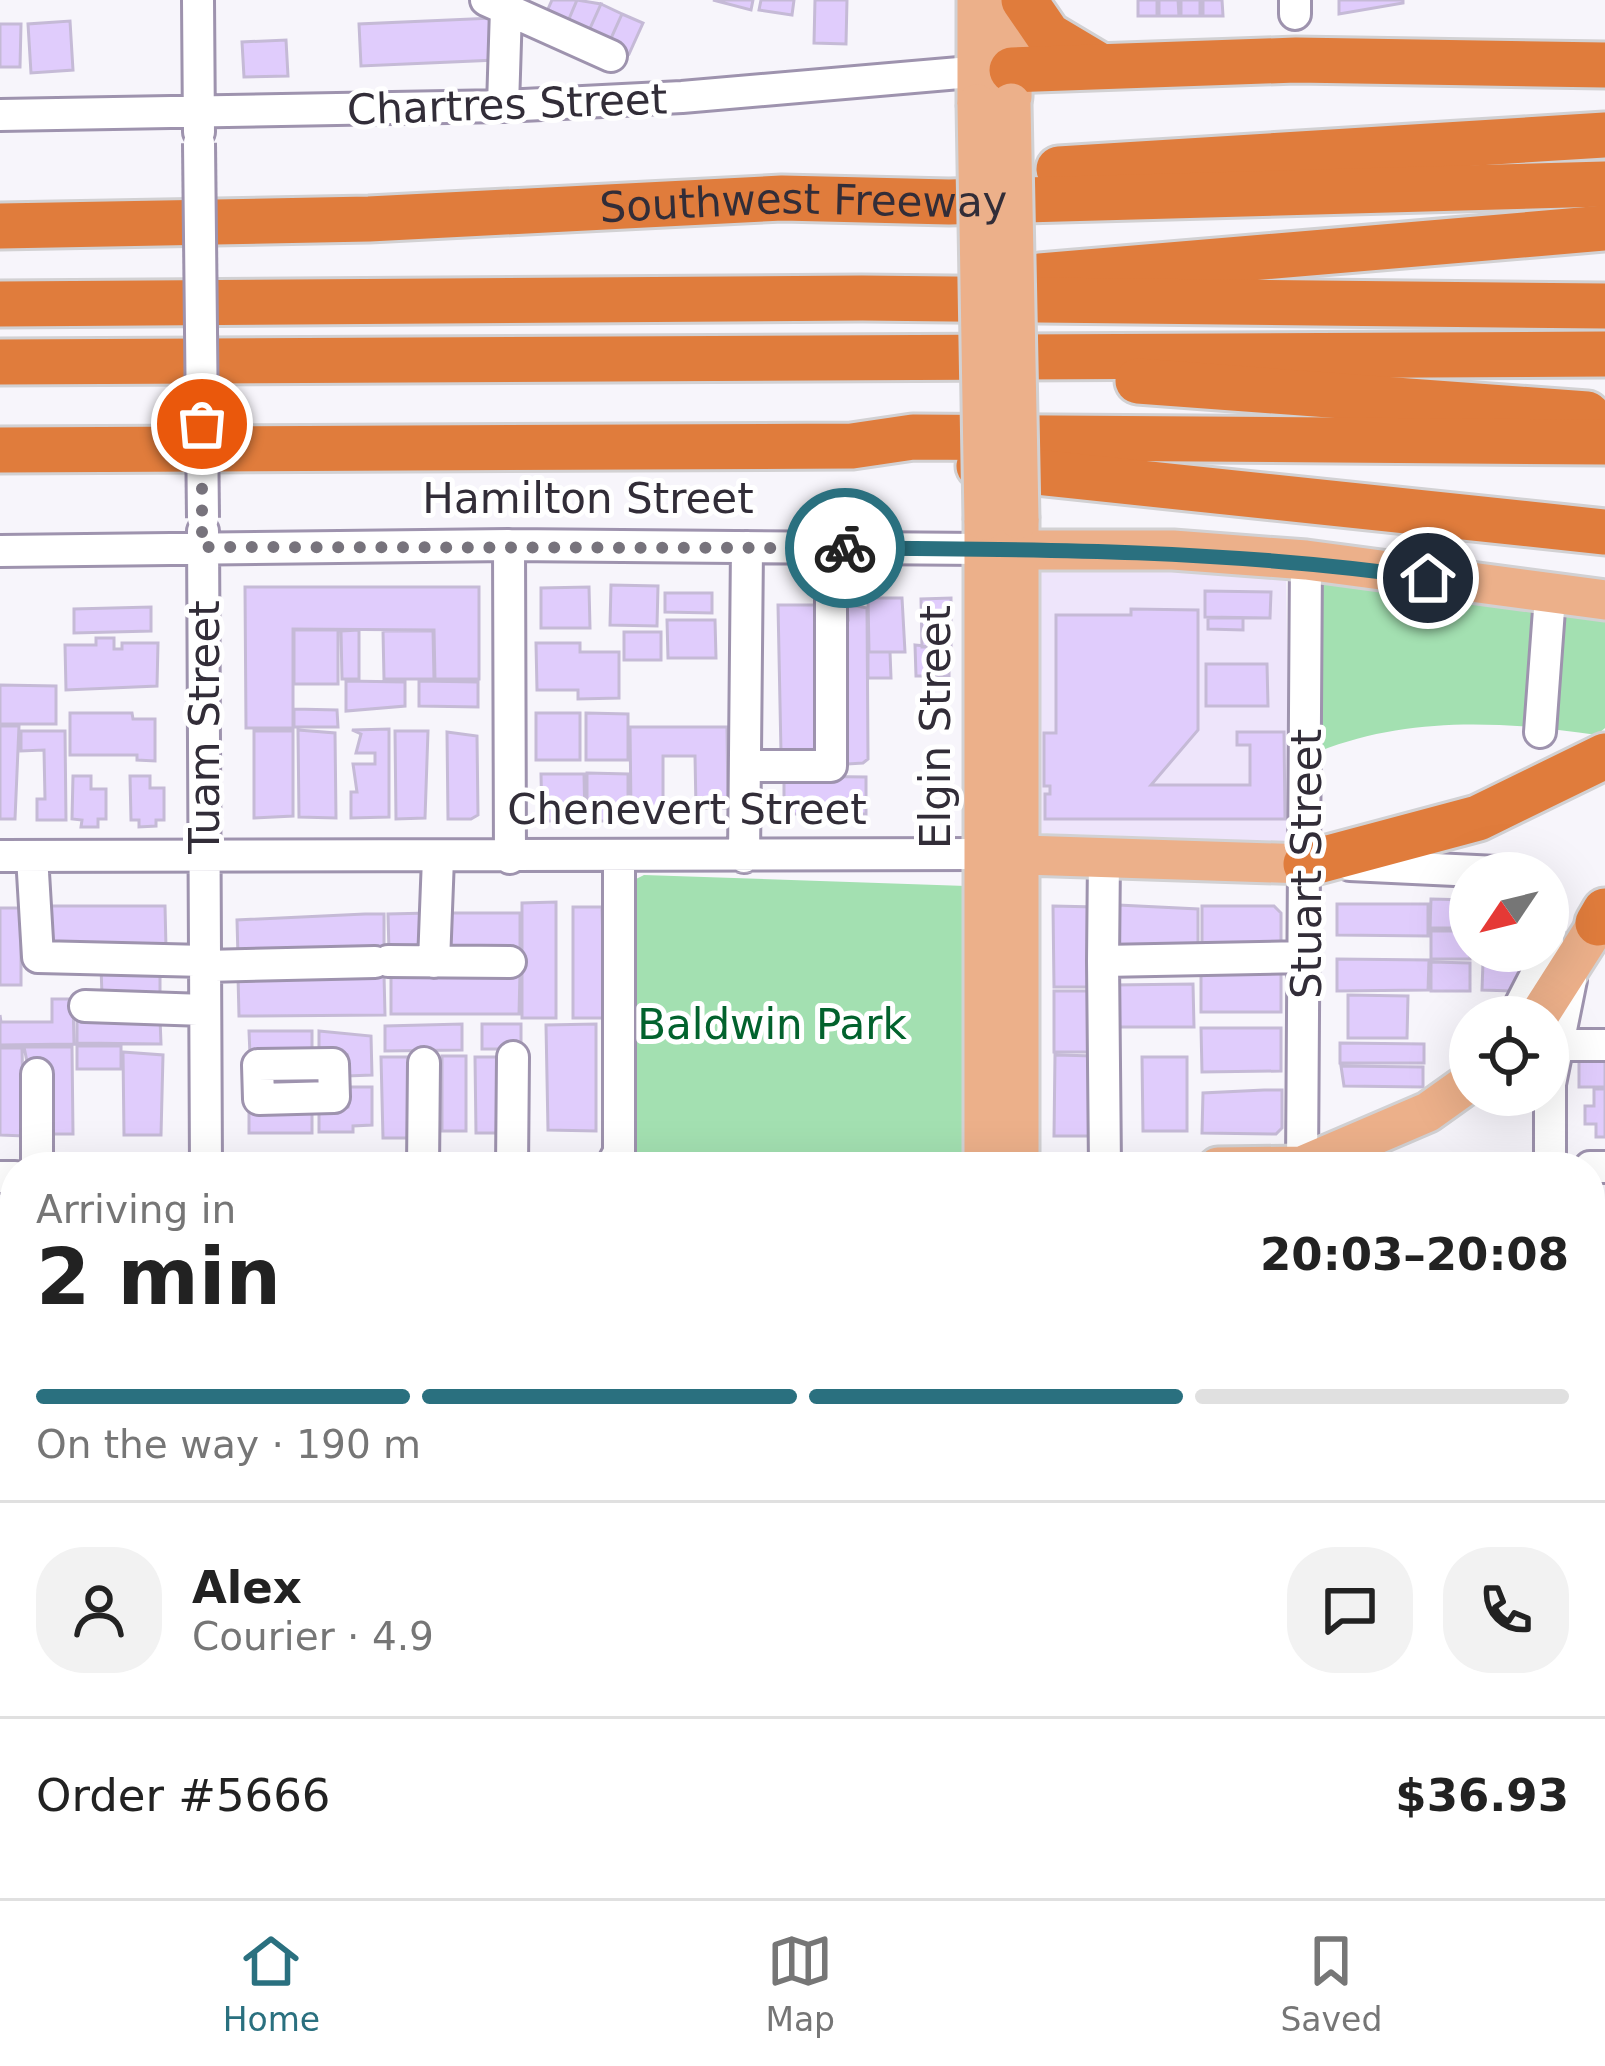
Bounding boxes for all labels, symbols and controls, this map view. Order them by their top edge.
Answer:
street label: Chartres Street [346,74,668,135]
street label: Southwest Freeway [598,174,1008,232]
pin [151,373,253,475]
icon: bag [169,391,235,457]
street label: Hamilton Street [422,474,754,523]
courier [785,488,905,608]
icon: bike [812,515,878,581]
pin [1377,527,1479,629]
icon: home [1395,545,1461,611]
street label: Tuam Street [180,600,229,855]
street label: Elgin Street [911,605,960,849]
street label: Stuart Street [1282,729,1331,999]
street label: Chenevert Street [507,785,867,834]
north arrow [1449,852,1569,972]
map controls [1449,852,1569,1116]
button: locate [1449,996,1569,1116]
park label: Baldwin Park [637,1000,907,1049]
text: Arriving in [36,1187,236,1232]
text: 20:03–20:08 [1260,1228,1569,1281]
text: 2 min [36,1232,281,1322]
text: On the way · 190 m [36,1422,421,1467]
button: person [36,1547,162,1673]
button: chat [1287,1547,1413,1673]
button: phone [1443,1547,1569,1673]
text: Alex [192,1561,302,1614]
text: Courier · 4.9 [192,1614,434,1659]
text: Order #5666 [36,1769,330,1822]
text: $36.93 [1395,1769,1569,1822]
tab: Home [223,1928,320,2039]
tab: Map [765,1928,835,2039]
tab: Saved [1280,1928,1382,2039]

